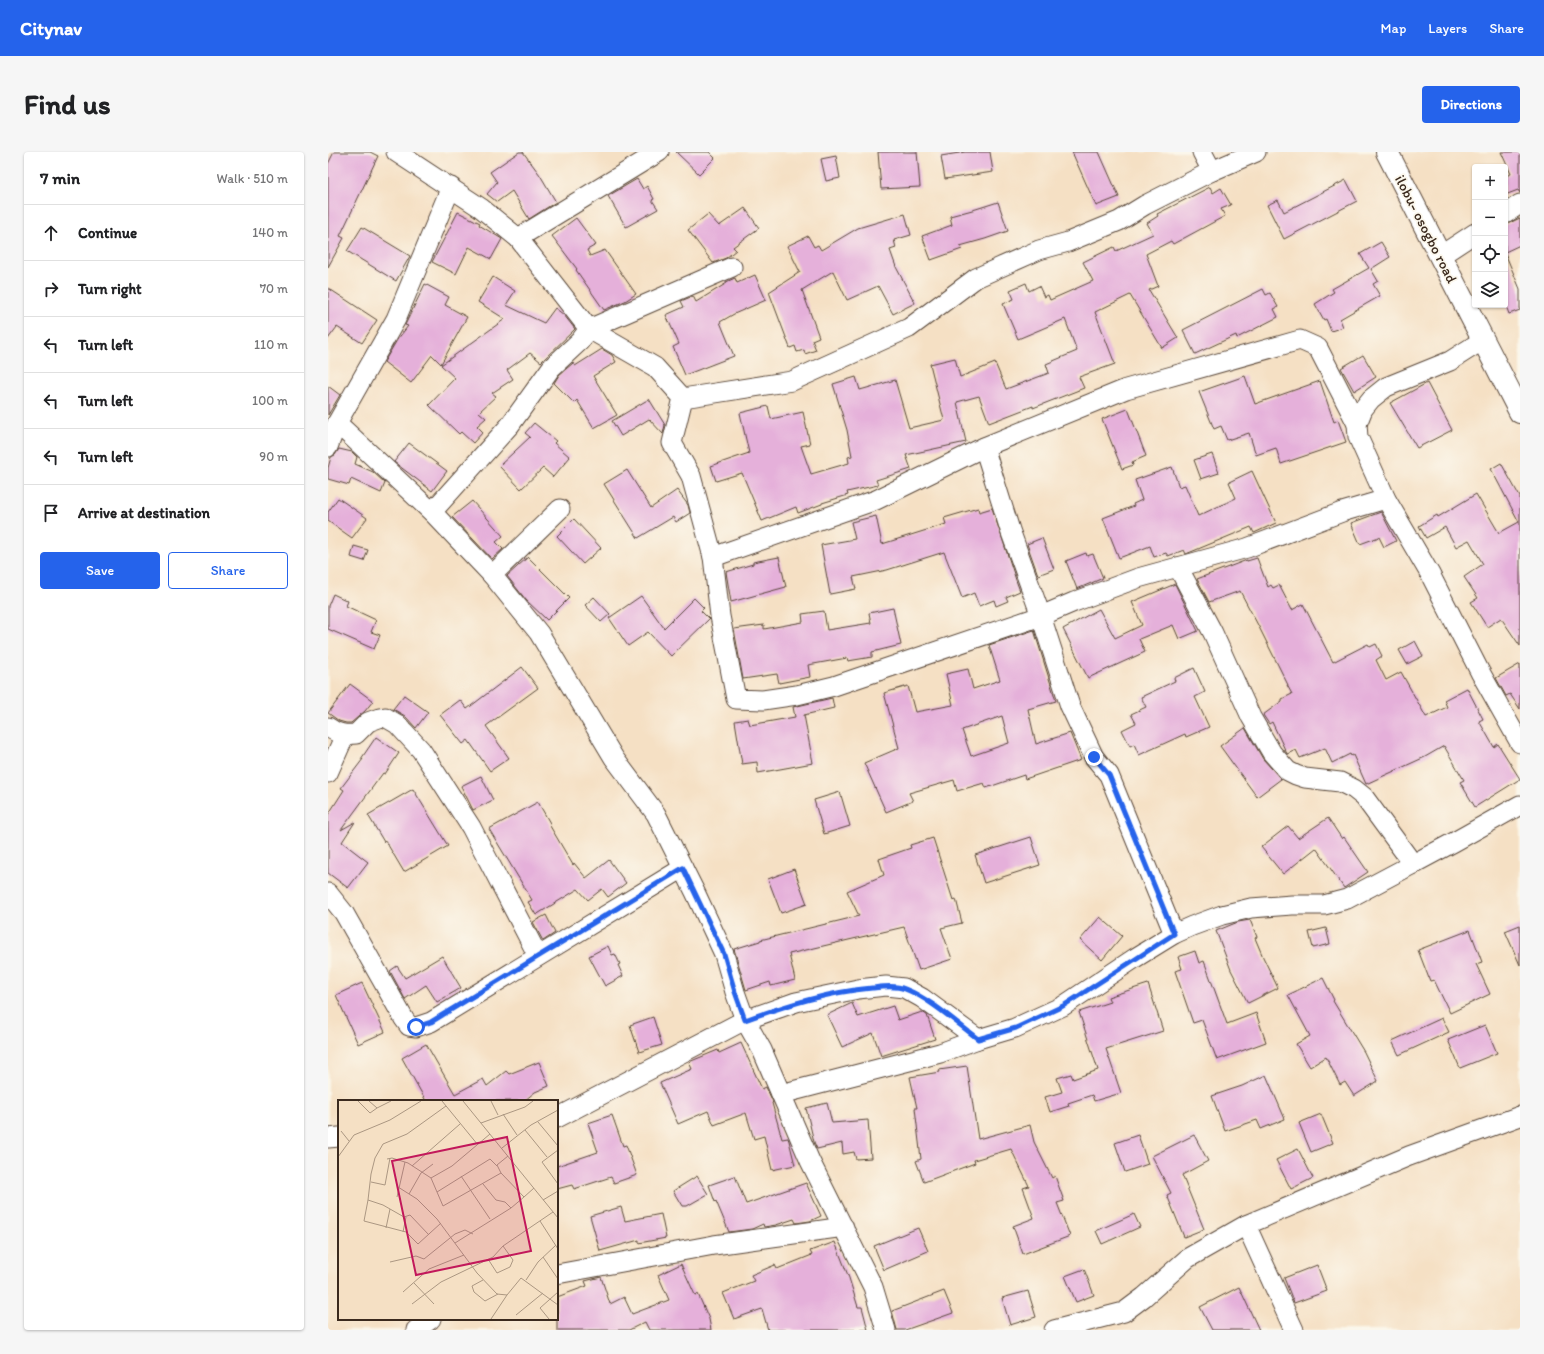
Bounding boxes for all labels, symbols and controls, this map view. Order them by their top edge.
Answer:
text: Citynav [20,17,82,40]
text: Map [1381,20,1406,37]
text: Layers [1428,20,1467,37]
text: Share [1489,20,1524,37]
button: Directions [1422,86,1520,123]
text: Find us [24,87,111,121]
map controls [1472,164,1508,308]
button: + [1472,164,1508,200]
text: 7 min [40,168,80,188]
text: Walk · 510 m [217,171,288,186]
street label: ilobu- osogbo road [1391,172,1461,287]
button: − [1472,200,1508,236]
icon: ahead [40,222,62,244]
text: Continue [78,224,137,242]
text: 140 m [252,225,288,240]
button: locate [1472,236,1508,272]
button: layers [1472,272,1508,308]
icon: right [40,278,62,300]
text: Turn right [78,280,142,298]
text: 70 m [260,281,288,296]
icon: left [40,334,62,356]
text: Turn left [78,336,133,354]
text: 110 m [254,337,288,352]
icon: left [40,390,62,412]
text: Turn left [78,392,133,410]
text: 100 m [252,393,288,408]
icon: left [40,446,62,468]
text: Turn left [78,448,133,466]
text: 90 m [259,449,288,464]
icon: arrive [40,502,62,524]
text: Arrive at destination [78,504,210,522]
button: Save [40,552,160,589]
button: Share [168,552,288,589]
route end [1085,748,1103,766]
route start [407,1018,425,1036]
inset map [338,1100,558,1320]

